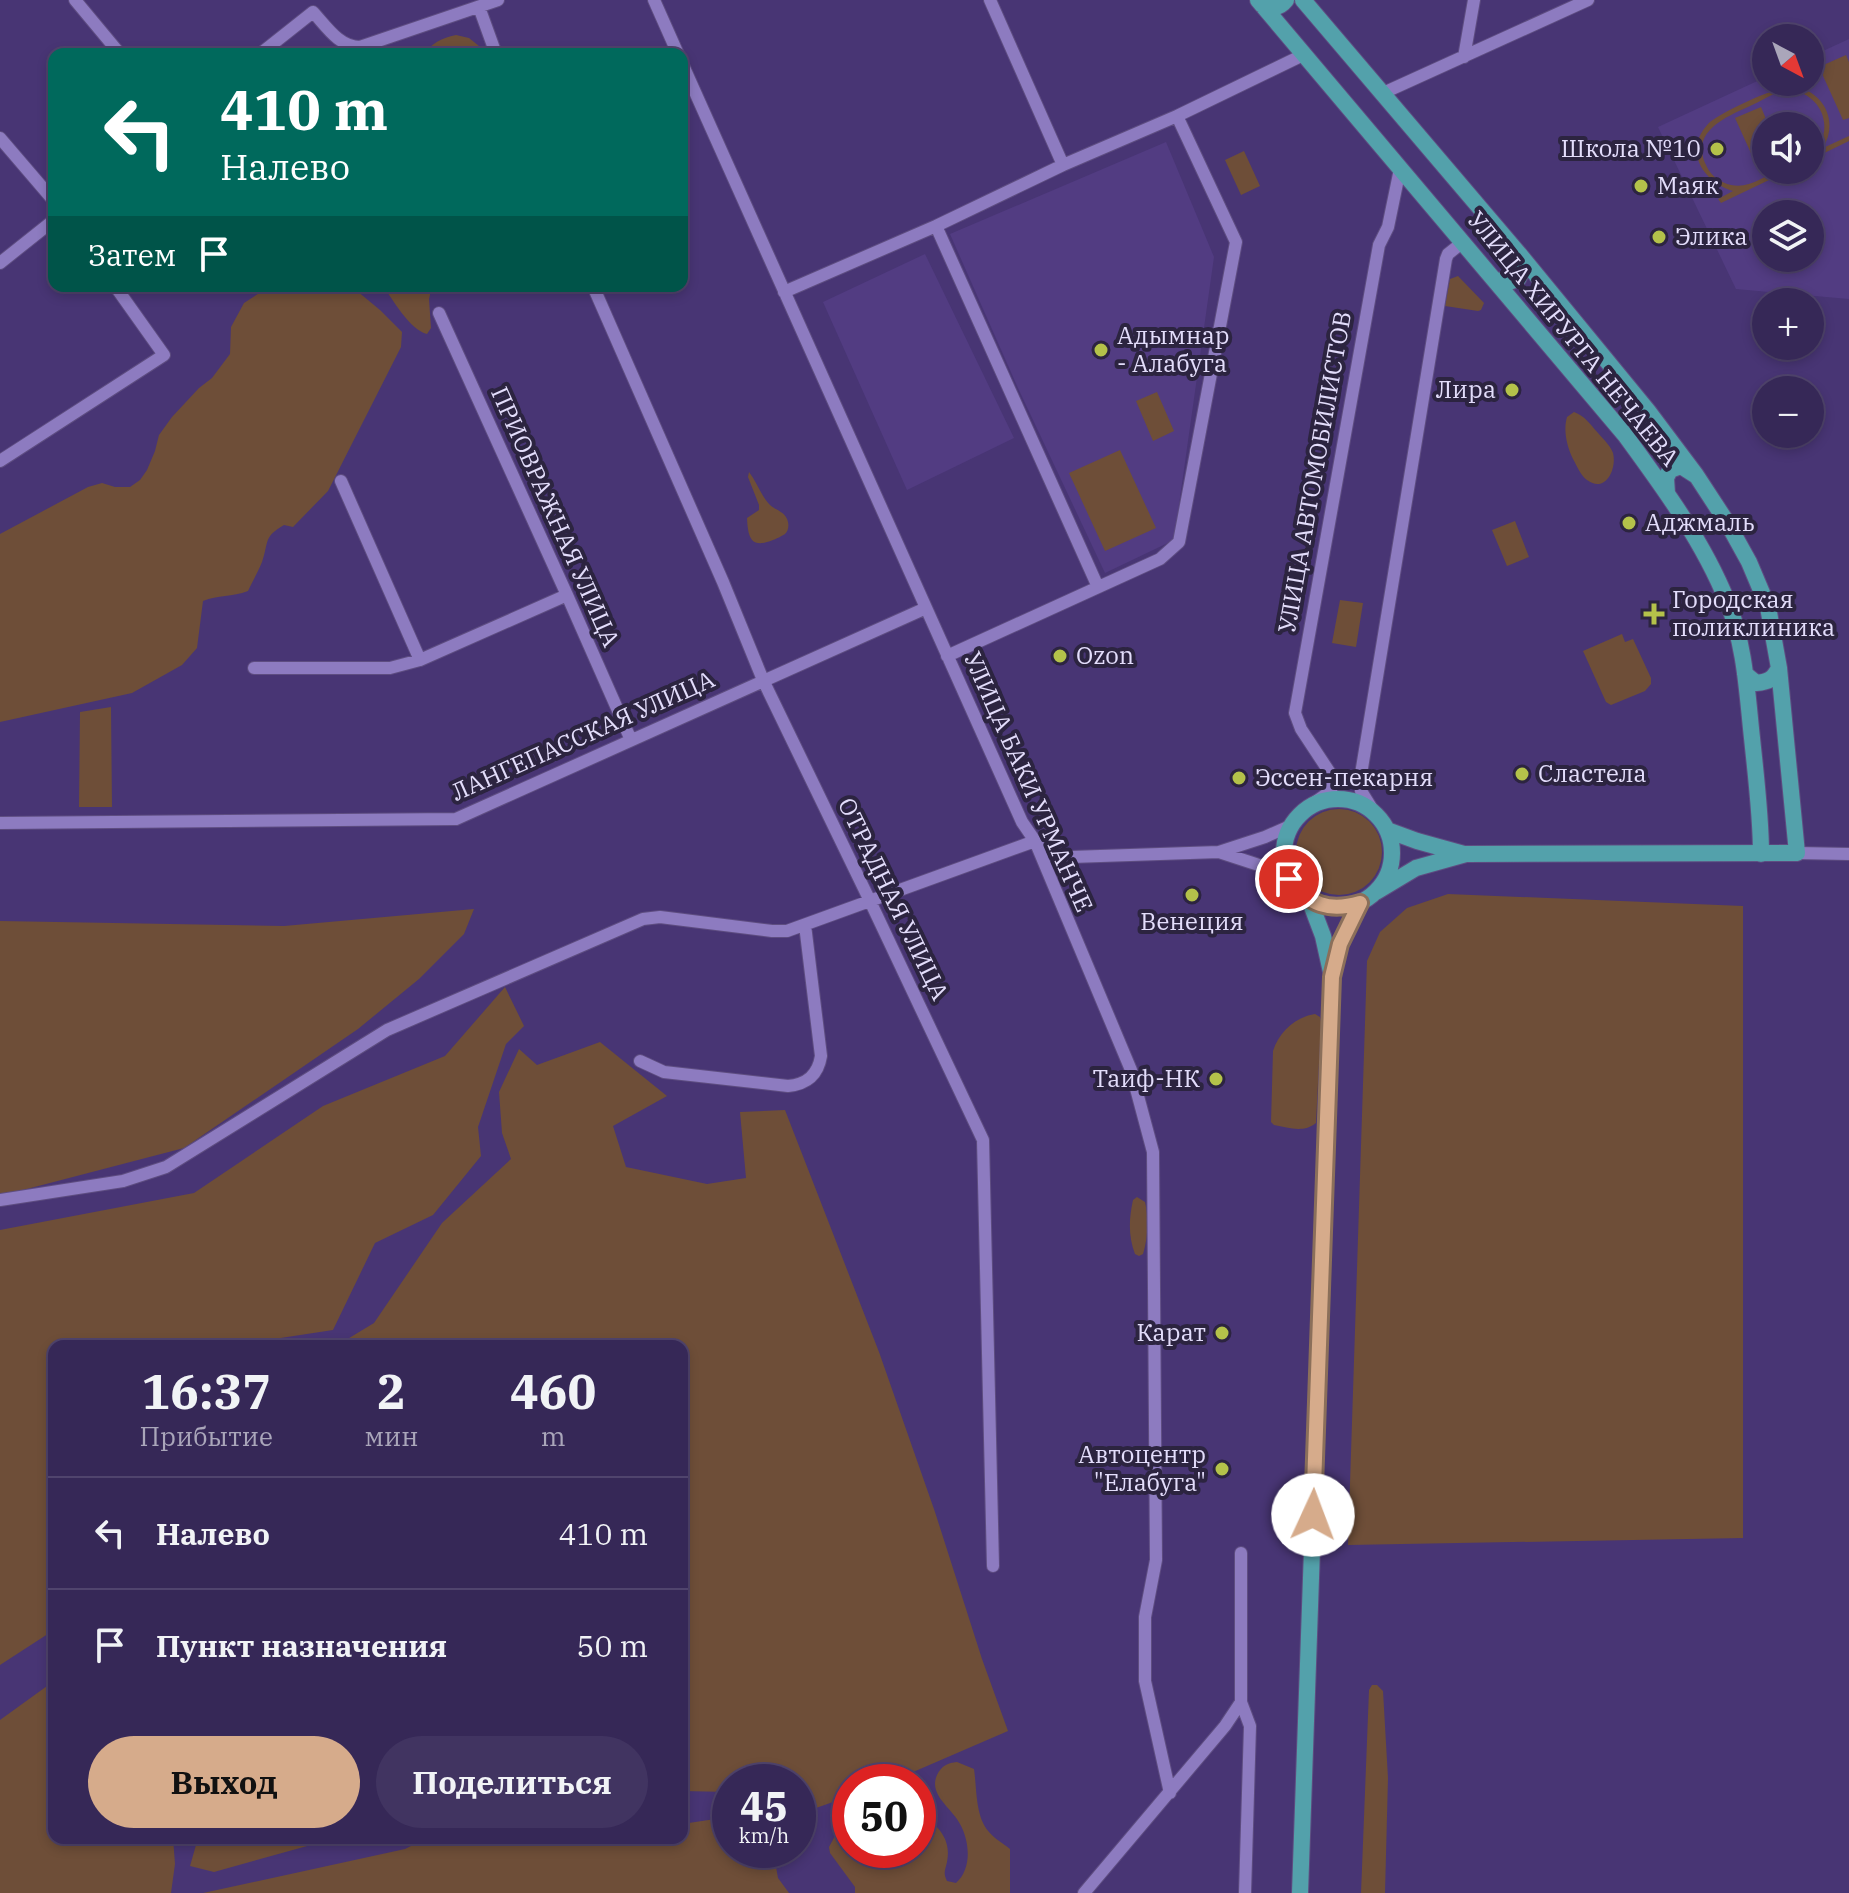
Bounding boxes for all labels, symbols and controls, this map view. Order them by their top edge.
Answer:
north arrow [1752,24,1824,96]
map controls [1752,24,1824,448]
text: 410 m [220,73,388,145]
icon: left [88,80,192,184]
button: sound [1752,112,1824,184]
place label: Школа №10 [1561,132,1701,164]
marker: Школа №10 [1708,140,1726,158]
text: Налево [220,143,350,190]
place label: Маяк [1657,169,1719,201]
marker: Маяк [1632,177,1650,195]
button: layers [1752,200,1824,272]
street label: УЛИЦА ХИРУРГА НЕЧАЕВА [1461,204,1687,473]
place label: Элика [1675,220,1748,252]
marker: Элика [1650,228,1668,246]
icon: arrive [192,232,236,276]
text: Затем [88,235,176,274]
button: + [1752,288,1824,360]
street label: УЛИЦА АВТОМОБИЛИСТОВ [1270,309,1358,635]
place label: Адымнар - Алабуга [1117,319,1230,379]
marker: Адымнар - Алабуга [1092,341,1110,359]
place label: Лира [1436,373,1496,405]
button: − [1752,376,1824,448]
street label: ПРИОВРАЖНАЯ УЛИЦА [484,381,628,652]
marker: Лира [1503,381,1521,399]
place label: Аджмаль [1645,506,1755,538]
marker: Аджмаль [1620,514,1638,532]
place label: Городская поликлиника [1672,583,1835,643]
marker: Городская поликлиника [1643,603,1665,625]
place label: Ozon [1076,639,1134,671]
street label: УЛИЦА БАКИ УРМАНЧЕ [957,647,1101,917]
marker: Ozon [1051,647,1069,665]
street label: ЛАНГЕПАССКАЯ УЛИЦА [446,662,720,808]
place label: Сластела [1538,757,1646,789]
place label: Эссен-пекарня [1255,761,1433,793]
marker: Сластела [1513,765,1531,783]
marker: Эссен-пекарня [1230,769,1248,787]
street label: ОТРАДНАЯ УЛИЦА [831,792,957,1006]
pin [1255,845,1323,913]
icon: arrive [1267,857,1311,901]
marker: Венеция [1183,886,1201,904]
place label: Венеция [1140,905,1244,937]
place label: Таиф-НК [1092,1062,1201,1094]
marker: Таиф-НК [1207,1070,1225,1088]
place label: Карат [1136,1316,1206,1348]
marker: Карат [1213,1324,1231,1342]
text: 16:37 [141,1360,271,1422]
text: 2 [377,1360,406,1422]
text: 460 [510,1360,596,1422]
text: Прибытие [140,1419,273,1453]
text: мин [365,1419,418,1453]
text: m [541,1419,566,1453]
place label: Автоцентр "Елабуга" [1078,1438,1206,1498]
marker: Автоцентр "Елабуга" [1213,1460,1231,1478]
position arrow [1271,1473,1355,1557]
icon: left [88,1511,132,1555]
text: Налево [156,1514,270,1553]
text: 410 m [558,1514,648,1553]
icon: arrive [88,1623,132,1667]
text: Пункт назначения [156,1626,447,1665]
text: 50 m [576,1626,648,1665]
button: Выход [88,1736,360,1828]
button: Поделиться [376,1736,648,1828]
speed limit sign: 50 [832,1764,936,1868]
text: 45 [740,1780,788,1832]
text: km/h [739,1822,789,1849]

